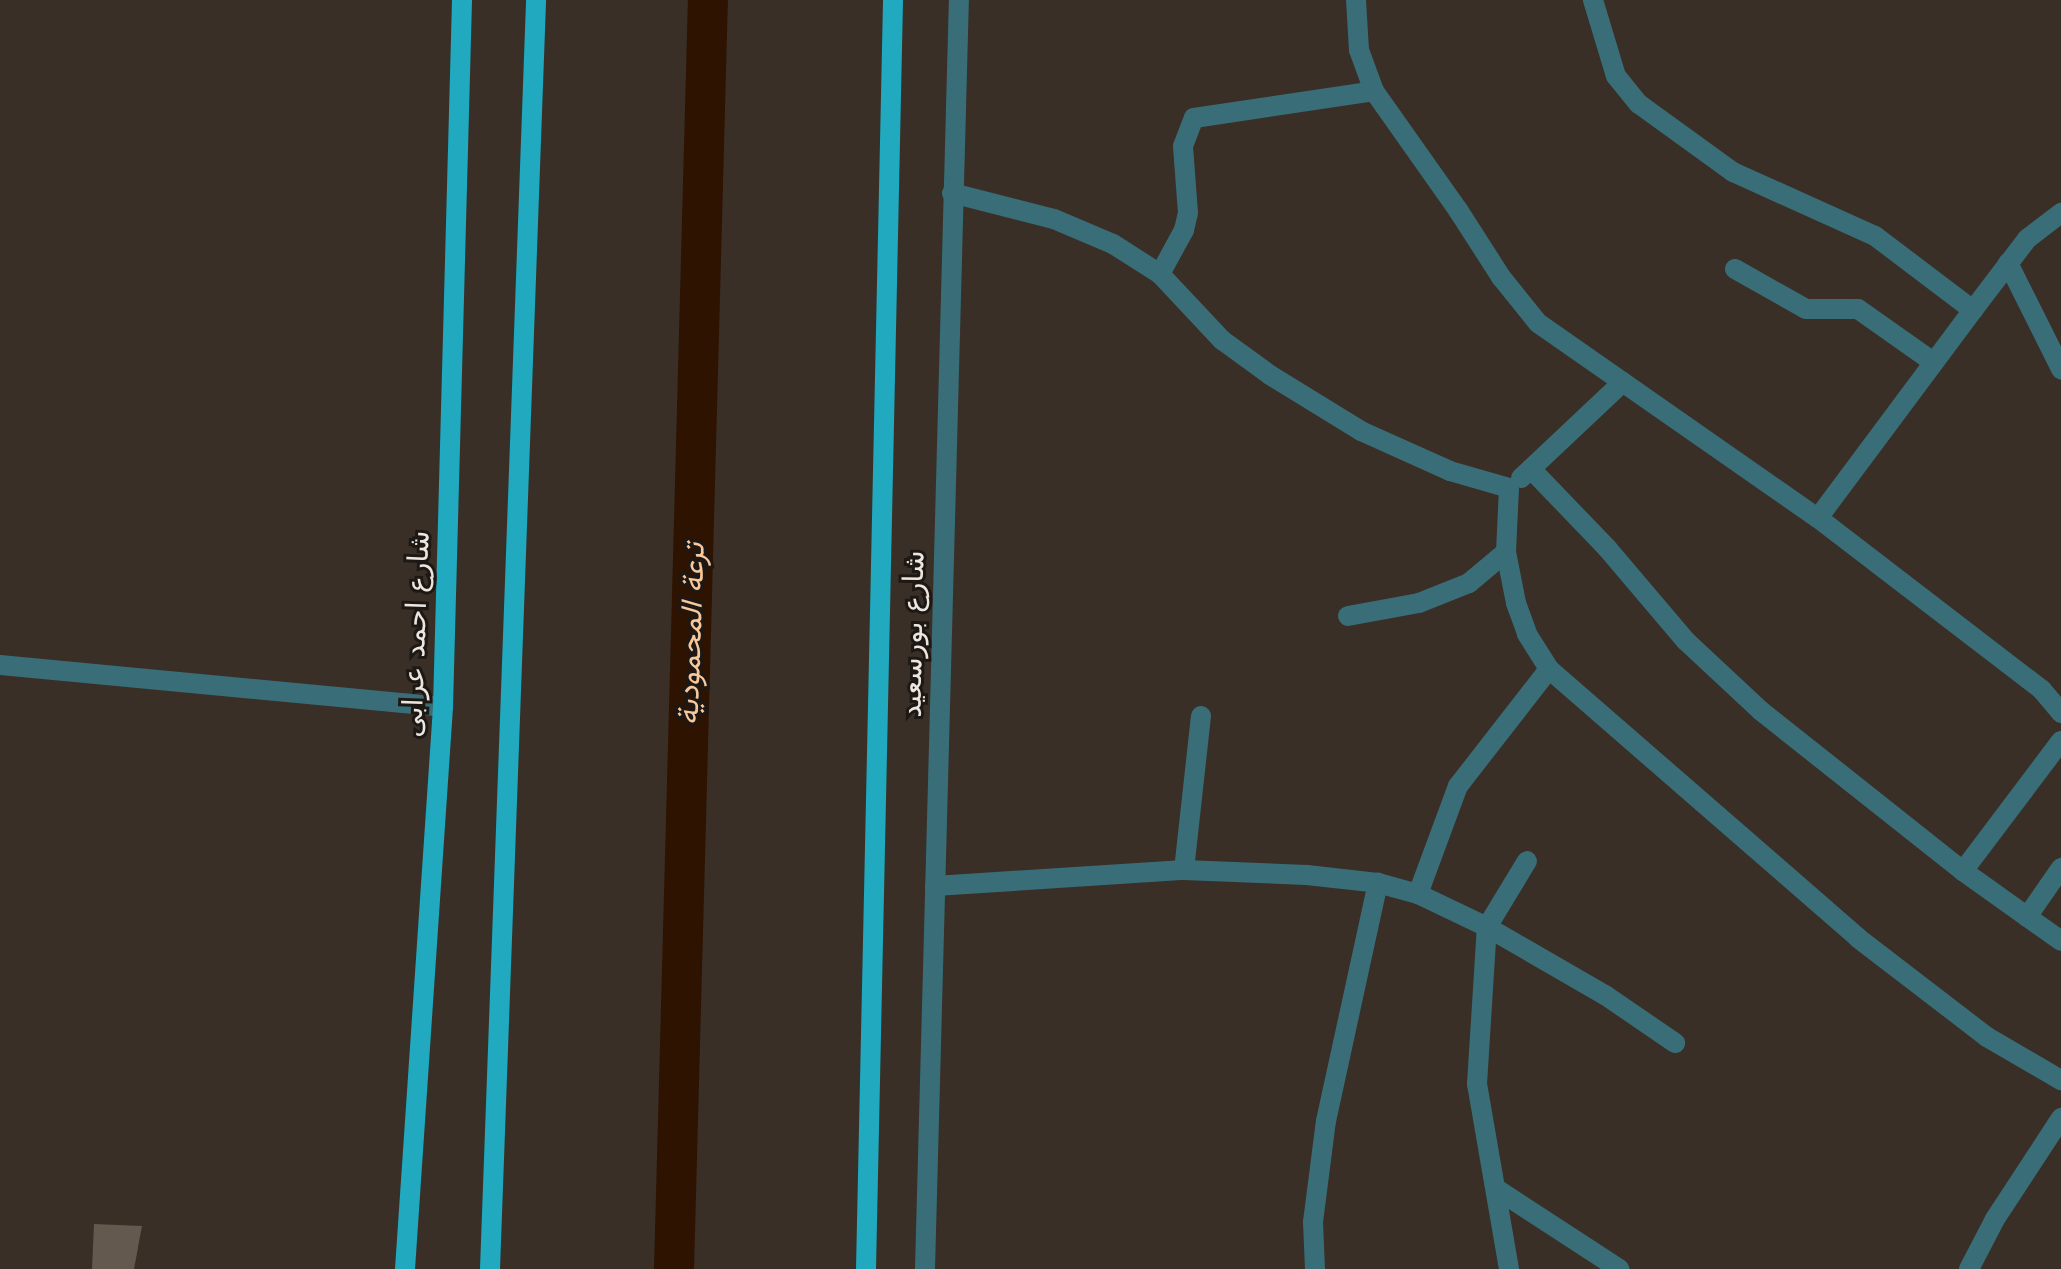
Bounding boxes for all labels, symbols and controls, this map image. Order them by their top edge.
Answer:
street label: شارع احمد عرابى [396,530,436,738]
water label: ترعة المحمودية [670,542,712,726]
street label: شارع بورسعيد [895,550,931,718]

